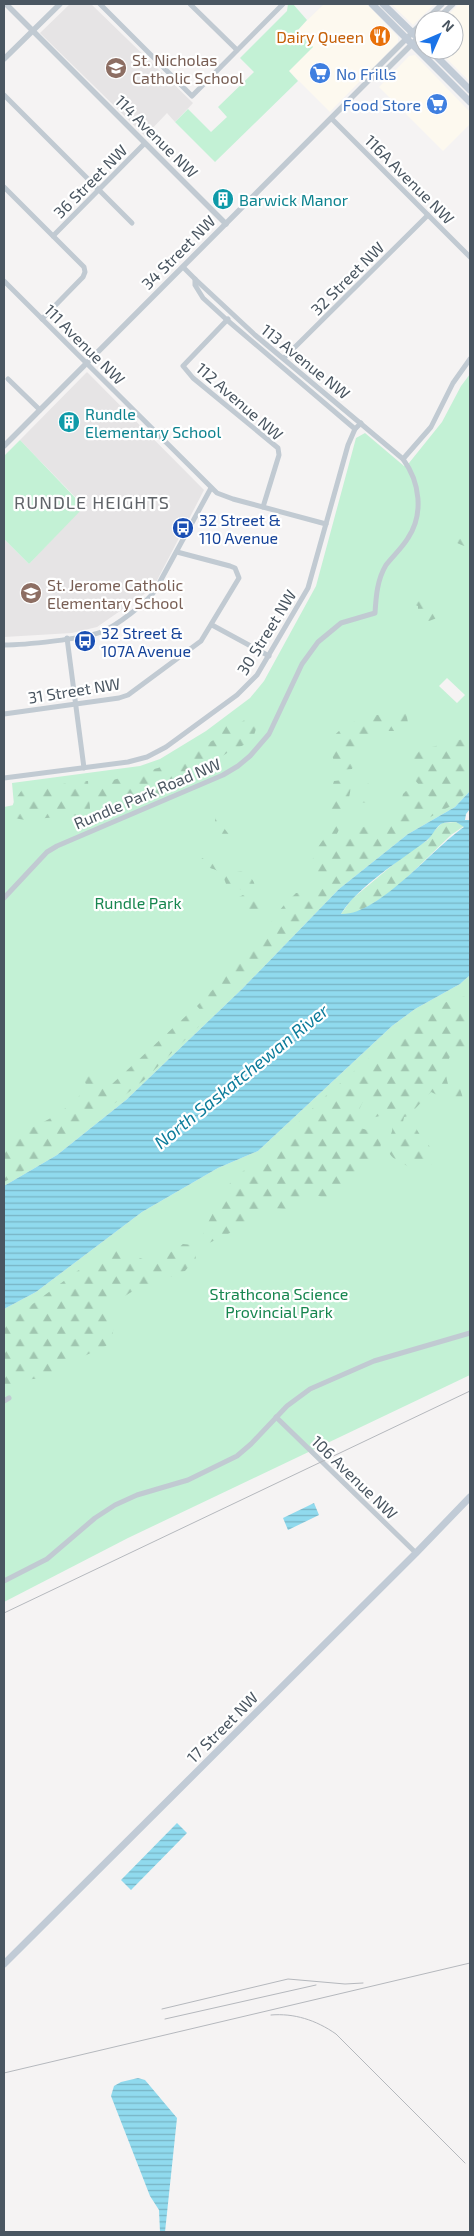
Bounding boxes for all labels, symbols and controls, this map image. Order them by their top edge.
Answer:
north arrow [414,10,464,60]
text: N [439,16,458,35]
restaurant icon: Dairy Queen [368,24,392,48]
place label: Dairy Queen [276,27,364,47]
place label: St. Nicholas Catholic School [132,50,244,87]
school or university icon: St. Nicholas Catholic School [104,56,128,80]
supermarket icon: No Frills [308,61,332,85]
place label: No Frills [336,64,396,83]
street label: 114 Avenue NW [112,91,202,181]
supermarket icon: Food Store [425,92,449,116]
place label: Food Store [343,95,421,114]
street label: 116A Avenue NW [361,130,459,228]
street label: 36 Street NW [49,140,131,222]
building icon: Barwick Manor [211,187,235,211]
place label: Barwick Manor [239,190,349,209]
street label: 34 Street NW [137,211,219,293]
street label: 32 Street NW [306,237,388,319]
street label: 111 Avenue NW [41,300,129,388]
street label: 113 Avenue NW [258,319,354,403]
street label: 112 Avenue NW [193,358,287,444]
place label: Rundle Elementary School [85,404,221,441]
building icon: Rundle Elementary School [57,410,81,434]
district label: RUNDLE HEIGHTS [14,491,170,513]
place label: 32 Street & 110 Avenue [199,510,281,547]
bus stop icon: 32 Street & 110 Avenue [171,516,195,540]
place label: St. Jerome Catholic Elementary School [47,575,183,612]
school or university icon: St. Jerome Catholic Elementary School [19,581,43,605]
street label: 30 Street NW [232,586,300,678]
place label: 32 Street & 107A Avenue [101,623,191,660]
bus stop icon: 32 Street & 107A Avenue [73,629,97,653]
street label: 31 Street NW [26,673,122,707]
street label: Rundle Park Road NW [71,754,223,832]
park label: Rundle Park [94,893,182,912]
water label: North Saskatchewan River [149,998,333,1153]
park label: Strathcona Science Provincial Park [210,1284,348,1321]
street label: 106 Avenue NW [308,1431,402,1523]
street label: 17 Street NW [183,1688,261,1766]

